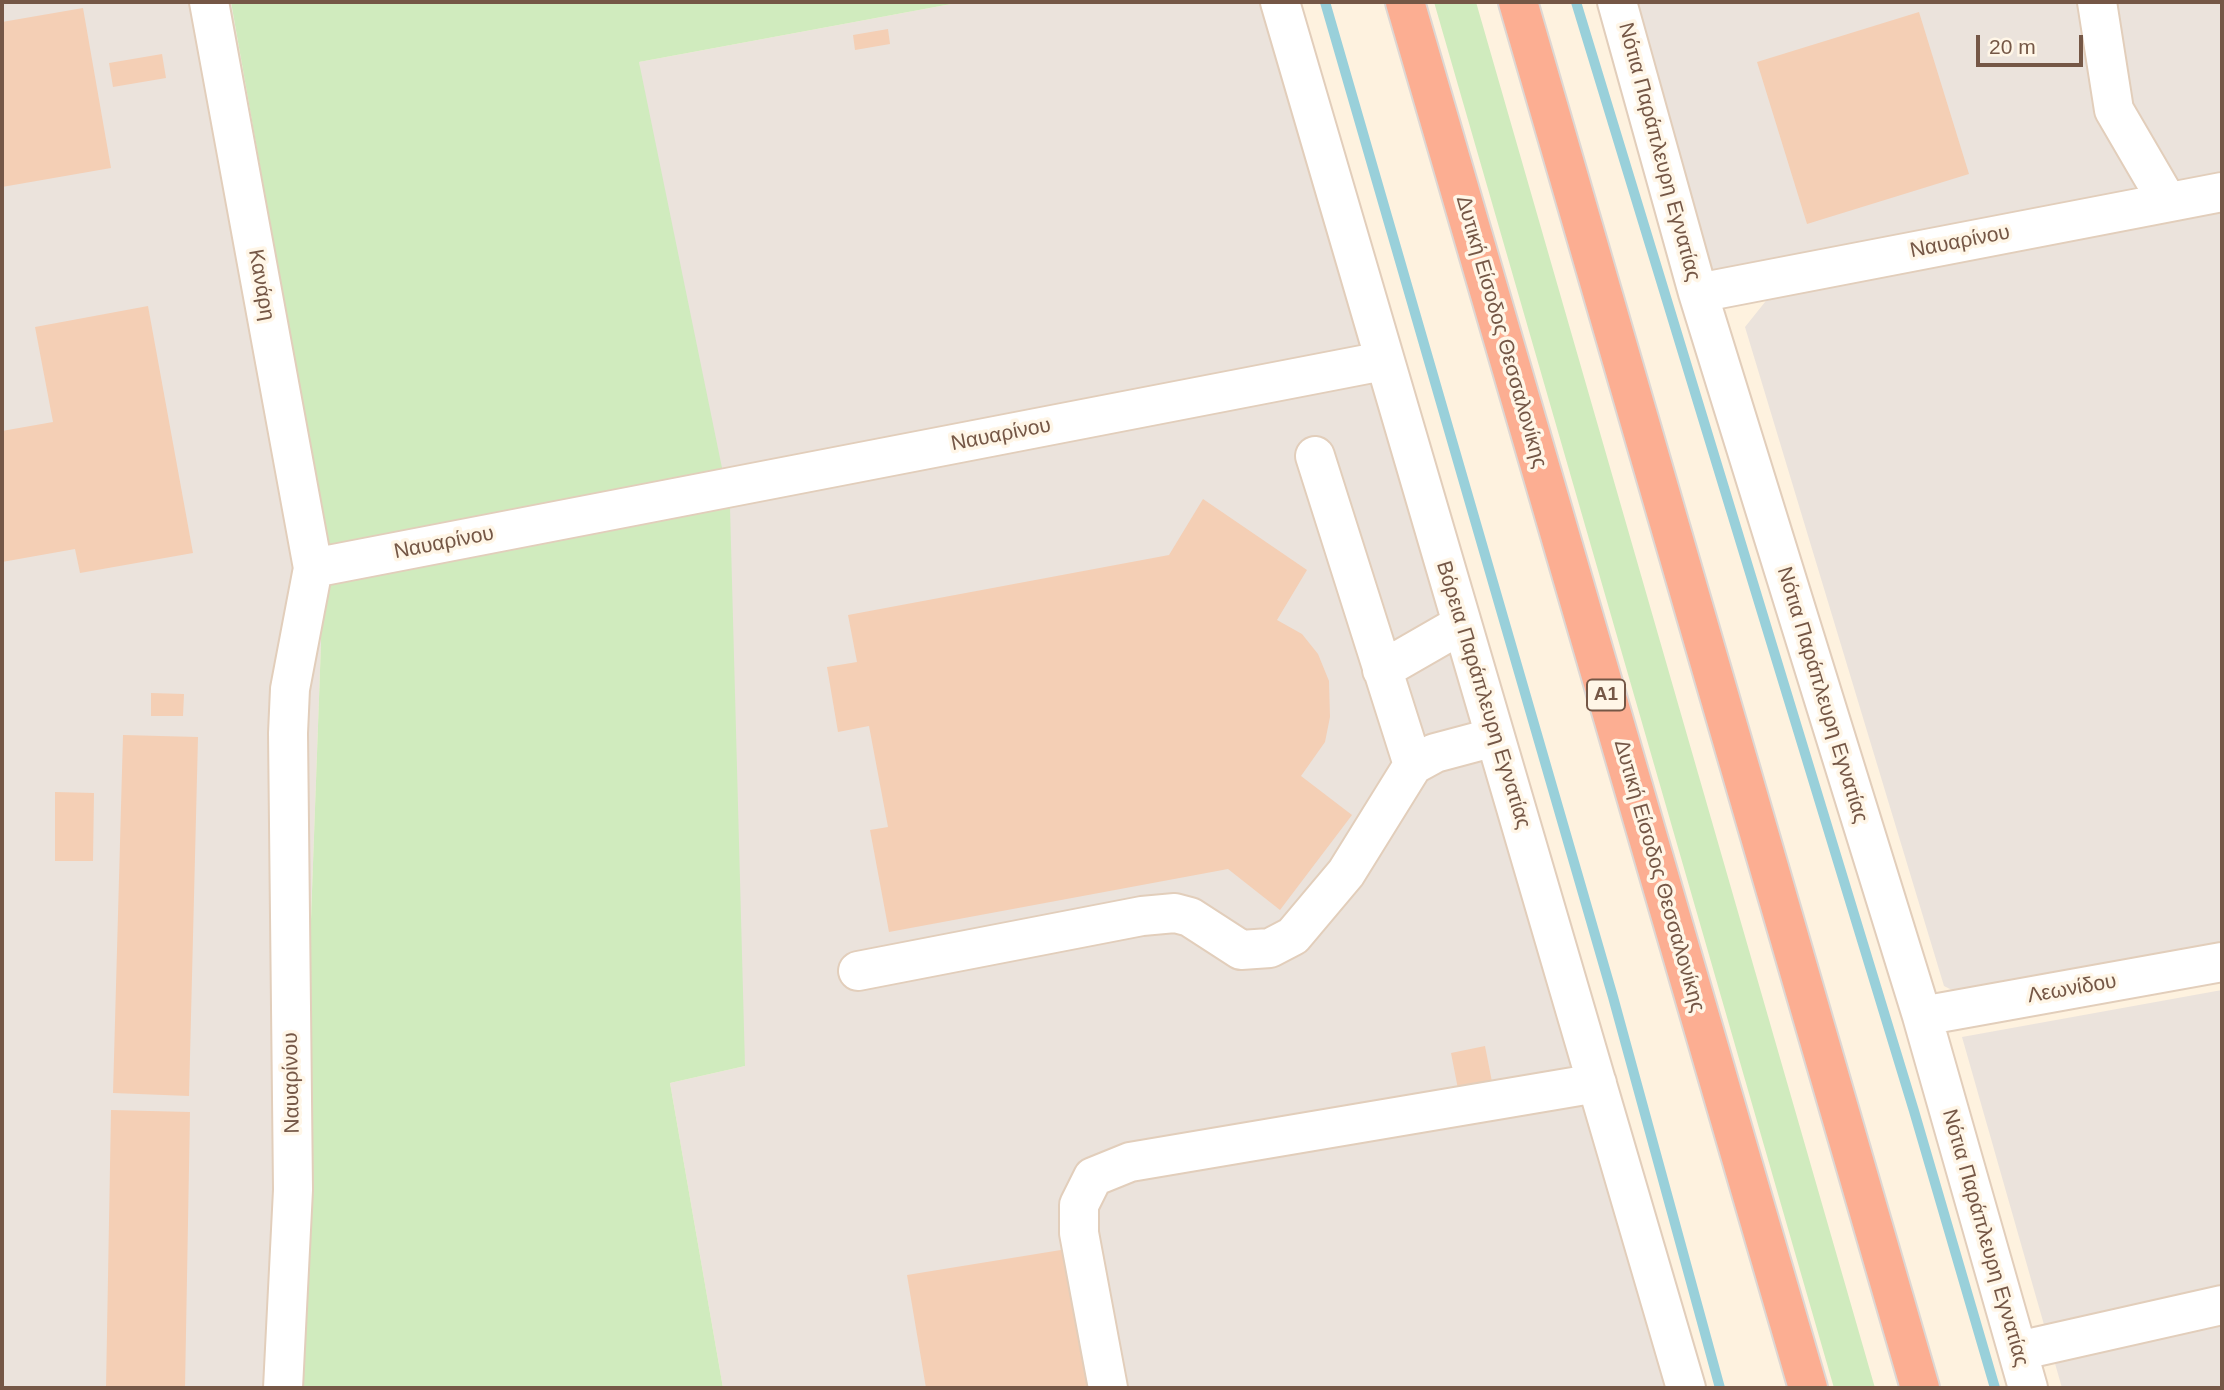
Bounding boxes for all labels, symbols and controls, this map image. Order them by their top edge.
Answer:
street label: Νότια Παράπλευρη Εγνατίας [1612,20,1706,284]
scale bar [1979,21,2086,65]
text: 20 m [1989,35,2036,58]
street label: Δυτική Είσοδος Θεσσαλονίκης [1450,193,1552,471]
street label: Ναυαρίνου [1908,220,2012,264]
street label: Κανάρη [242,247,280,323]
street label: Ναυαρίνου [949,413,1053,457]
street label: Ναυαρίνου [392,521,496,565]
street label: Βόρεια Παράπλευρη Εγνατίας [1430,558,1536,832]
street label: Νότια Παράπλευρη Εγνατίας [1771,564,1873,826]
road number: Α1 [1587,680,1625,710]
street label: Δυτική Είσοδος Θεσσαλονίκης [1608,737,1710,1015]
street label: Λεωνίδου [2026,969,2118,1009]
street label: Ναυαρίνου [279,1032,305,1134]
street label: Νότια Παράπλευρη Εγνατίας [1936,1106,2034,1370]

